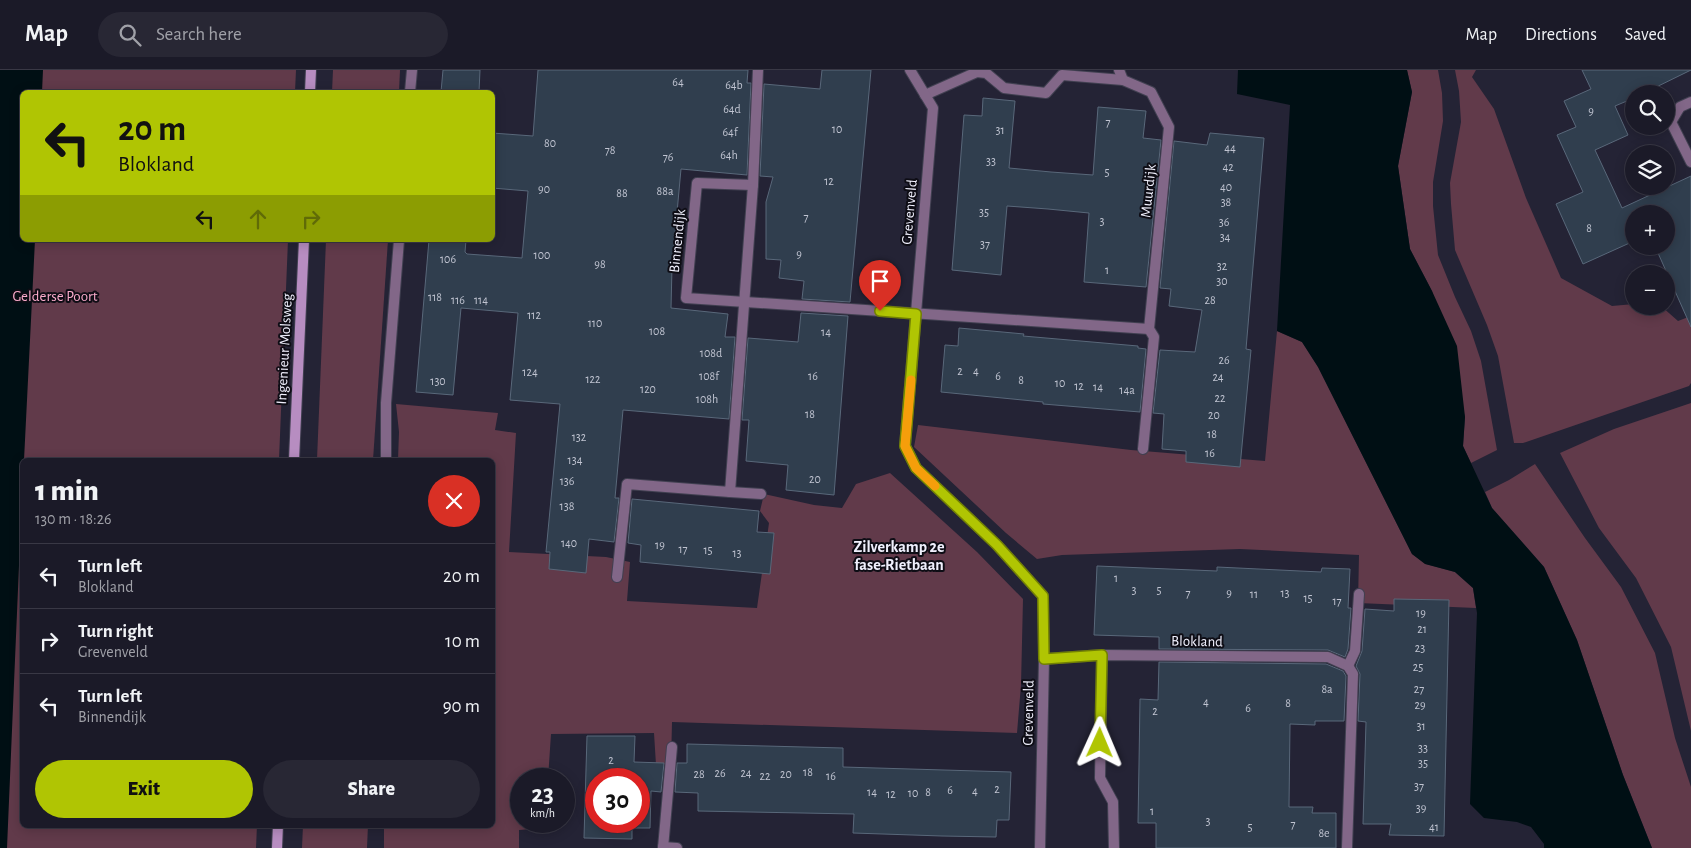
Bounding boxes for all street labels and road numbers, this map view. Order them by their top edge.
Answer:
street label: Muurdijk [1138,163,1159,219]
street label: Grevenveld [899,179,920,245]
street label: Binnendijk [667,208,688,274]
street label: Ingenieur Molsweg [274,292,295,405]
street label: Blokland [1171,634,1223,649]
street label: Grevenveld [1020,680,1037,746]

